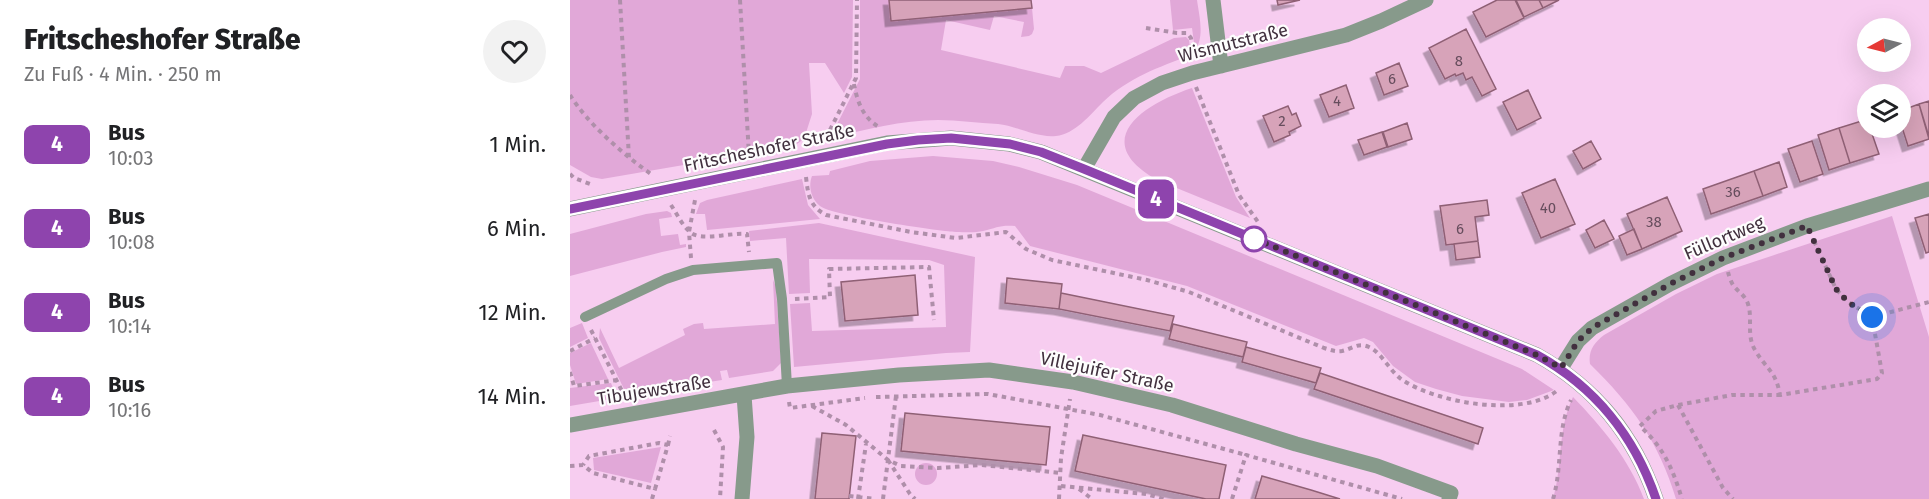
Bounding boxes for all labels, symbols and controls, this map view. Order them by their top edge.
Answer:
north arrow [1857,18,1911,72]
map controls [1857,18,1911,138]
street label: Wismutstraße [1176,19,1290,67]
button: heart [483,20,546,83]
text: Fritscheshofer Straße [24,23,300,56]
house number: 8 [1455,52,1463,70]
text: Zu Fuß · 4 Min. · 250 m [24,62,222,86]
house number: 6 [1388,70,1396,88]
button: layers [1857,84,1911,138]
house number: 4 [1333,92,1341,110]
house number: 2 [1278,112,1286,130]
text: Bus [108,119,145,146]
street label: Fritscheshofer Straße [682,119,856,177]
text: 4 [51,131,63,157]
text: 1 Min. [489,131,546,158]
text: 10:03 [108,146,154,170]
line badge: 4 [1136,180,1176,218]
house number: 36 [1725,183,1741,201]
text: 4 [1150,186,1162,212]
house number: 40 [1540,199,1556,217]
text: Bus [108,203,145,230]
street label: Füllortweg [1681,211,1768,265]
house number: 38 [1646,213,1662,231]
text: 4 [51,215,63,241]
text: 6 Min. [487,215,546,242]
house number: 6 [1456,220,1464,238]
unlabelled marker [1241,226,1267,252]
text: 10:08 [108,230,155,254]
text: Bus [108,287,145,314]
text: 4 [51,299,63,325]
text: 12 Min. [478,299,546,326]
your location [1857,302,1887,332]
text: 10:14 [108,314,151,338]
street label: Villejuifer Straße [1038,347,1176,397]
street label: Tibujewstraße [596,370,712,410]
text: Bus [108,371,145,398]
text: 4 [51,383,63,409]
text: 14 Min. [477,383,546,410]
text: 10:16 [108,398,151,422]

